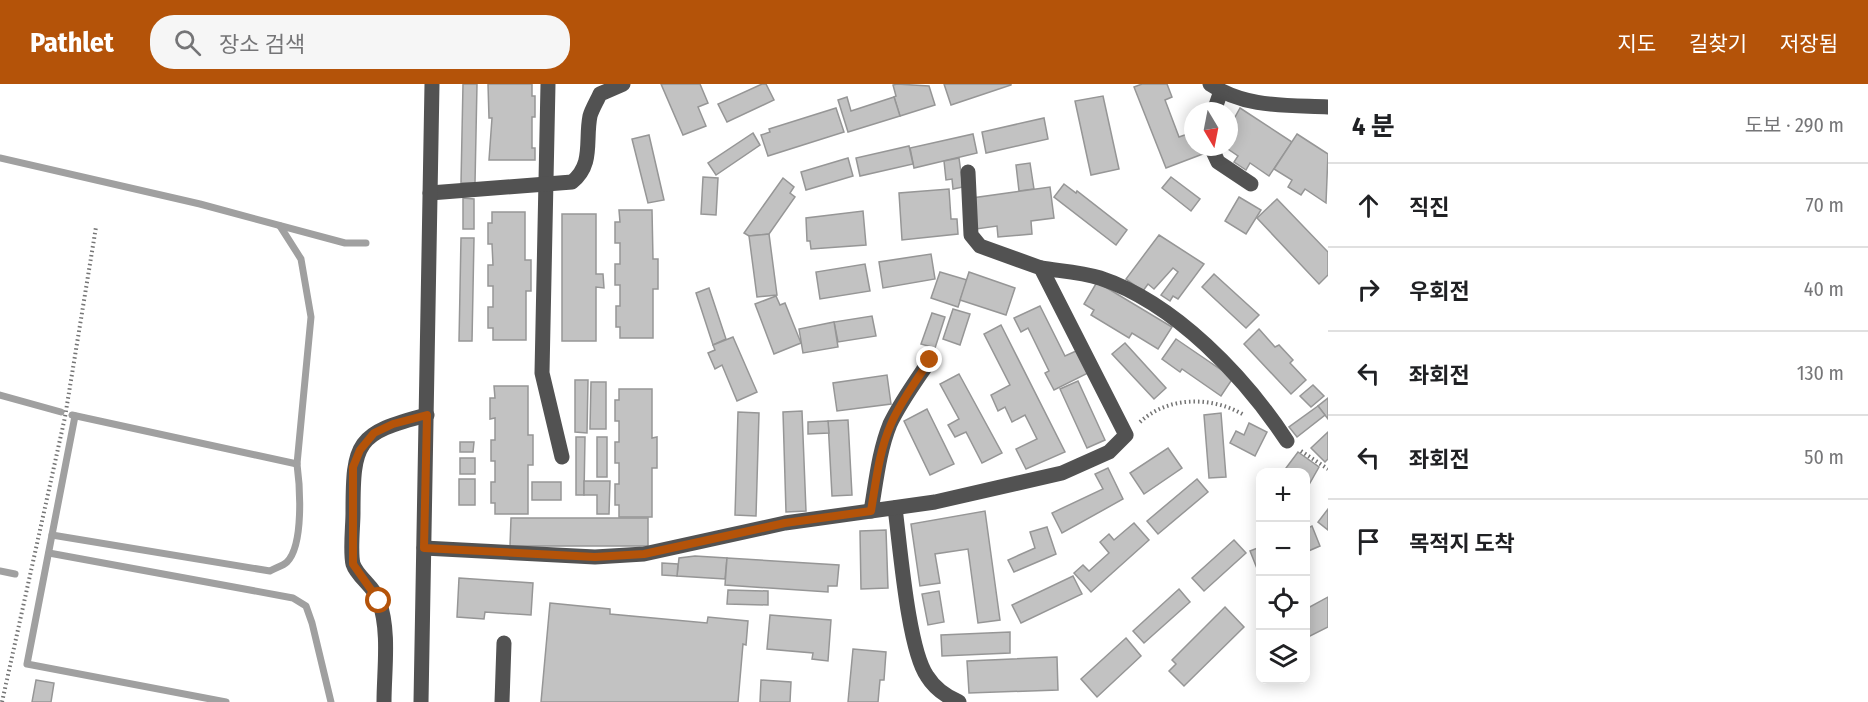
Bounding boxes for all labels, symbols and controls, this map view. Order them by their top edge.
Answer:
search box [150,15,570,69]
text: Pathlet [30,26,114,59]
icon: search [171,26,204,59]
text: 장소 검색 [219,31,305,58]
text: 지도 [1617,31,1656,57]
text: 길찾기 [1689,31,1747,57]
text: 저장됨 [1780,31,1838,57]
north arrow [1184,102,1238,156]
text: 4 분 [1352,111,1395,142]
text: 도보 · 290 m [1745,113,1844,137]
icon: ahead [1352,189,1385,222]
text: 70 m [1806,193,1844,217]
text: 직진 [1409,194,1449,221]
icon: right [1352,273,1385,306]
text: 40 m [1804,277,1844,301]
text: 우회전 [1409,278,1470,305]
route end [916,346,942,372]
icon: left [1352,357,1385,390]
text: 130 m [1797,361,1844,385]
text: 좌회전 [1409,362,1470,389]
icon: left [1352,441,1385,474]
text: 50 m [1804,445,1844,469]
text: 좌회전 [1409,446,1470,473]
map controls [1256,468,1310,684]
button: + [1256,468,1310,522]
button: − [1256,522,1310,576]
icon: arrive [1352,525,1385,558]
text: 목적지 도착 [1409,530,1515,557]
button: locate [1256,576,1310,630]
route start [365,587,391,613]
button: layers [1256,630,1310,684]

